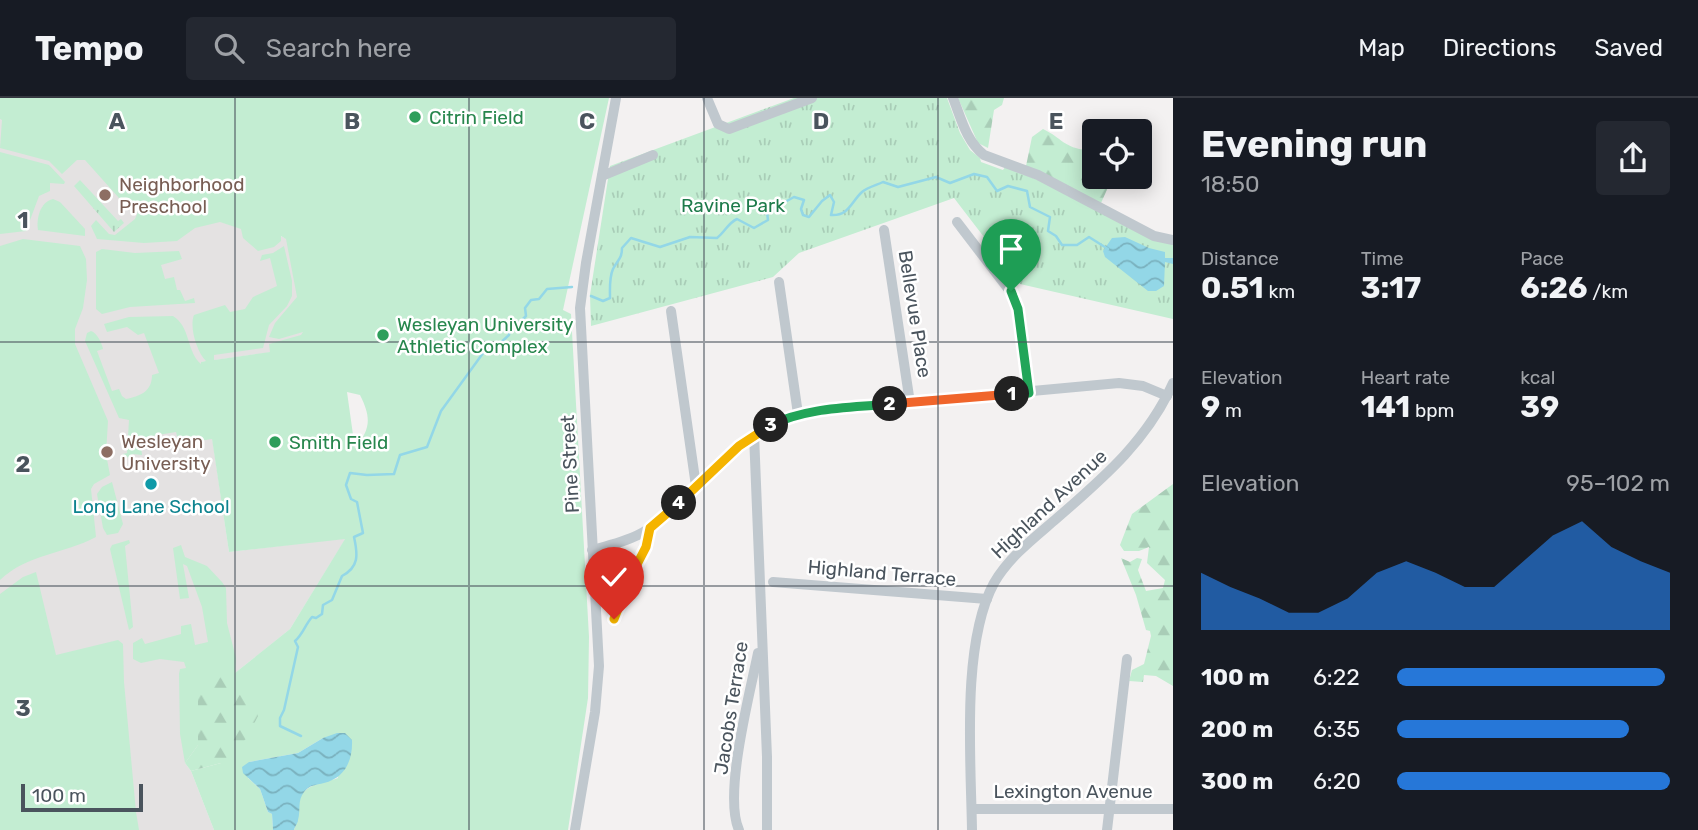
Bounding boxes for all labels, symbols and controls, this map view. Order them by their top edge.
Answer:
search box [186,17,676,80]
text: Tempo [35,29,144,68]
icon: search [210,29,248,67]
text: Search here [266,33,412,64]
text: Map [1358,34,1405,62]
text: Directions [1443,34,1556,62]
text: Saved [1594,34,1663,62]
place label: Citrin Field [429,106,524,129]
text: A [109,107,126,135]
text: B [344,107,360,135]
text: C [579,107,595,135]
text: D [813,107,829,135]
text: E [1049,107,1063,135]
marker: Citrin Field [407,109,423,125]
map controls [1082,119,1152,189]
button: locate [1082,119,1152,189]
text: Evening run [1201,121,1427,167]
button: share [1596,121,1670,195]
text: 18:50 [1201,170,1260,198]
place label: Neighborhood Preschool [119,173,244,218]
marker: Neighborhood Preschool [97,187,113,203]
park label: Ravine Park [681,194,785,217]
text: 1 [17,206,29,234]
pin [981,219,1041,291]
icon: arrive [992,230,1030,268]
text: Distance [1201,247,1279,270]
text: Time [1361,247,1404,270]
text: Pace [1520,247,1564,270]
street label: Bellevue Place [894,249,936,379]
text: 0.51 [1201,270,1264,306]
text: 3:17 [1361,270,1421,306]
text: 6:26 [1520,270,1588,306]
text: km [1264,280,1295,303]
text: /km [1588,280,1628,303]
place label: Wesleyan University Athletic Complex [397,313,574,358]
marker: Wesleyan University Athletic Complex [375,327,391,343]
text: Elevation [1201,366,1282,389]
text: Heart rate [1361,366,1450,389]
text: kcal [1520,366,1555,389]
pin: 1 [995,376,1030,412]
text: 1 [1007,382,1016,405]
pin: 2 [872,386,908,422]
text: 9 [1201,389,1220,425]
text: 141 [1361,389,1410,425]
text: 39 [1520,389,1559,425]
text: 2 [883,392,896,415]
text: m [1220,399,1242,422]
text: bpm [1410,399,1454,422]
pin: 3 [754,408,788,442]
text: 3 [764,413,777,436]
street label: Pine Street [556,414,584,514]
place label: Wesleyan University [121,430,211,475]
place label: Smith Field [289,431,388,454]
marker: Smith Field [267,434,283,450]
marker: Wesleyan University [99,444,115,460]
street label: Highland Avenue [986,445,1112,563]
text: 2 [16,450,30,478]
text: Elevation [1201,469,1300,497]
text: 95–102 m [1566,469,1670,497]
marker: Long Lane School [143,476,159,492]
pin: 4 [662,486,696,520]
text: 4 [672,491,685,514]
place label: Long Lane School [72,495,230,518]
pin [584,547,644,619]
street label: Highland Terrace [807,555,957,591]
icon: check [595,558,633,596]
street label: Jacobs Terrace [709,640,753,776]
text: 100 m [1201,663,1270,691]
text: 6:22 [1313,663,1360,691]
text: 3 [15,694,31,722]
text: 200 m [1201,715,1273,743]
text: 6:35 [1313,715,1360,743]
text: 300 m [1201,767,1273,795]
text: 6:20 [1313,767,1361,795]
street label: Lexington Avenue [993,780,1153,803]
scale bar [21,781,144,813]
text: 100 m [32,784,86,807]

